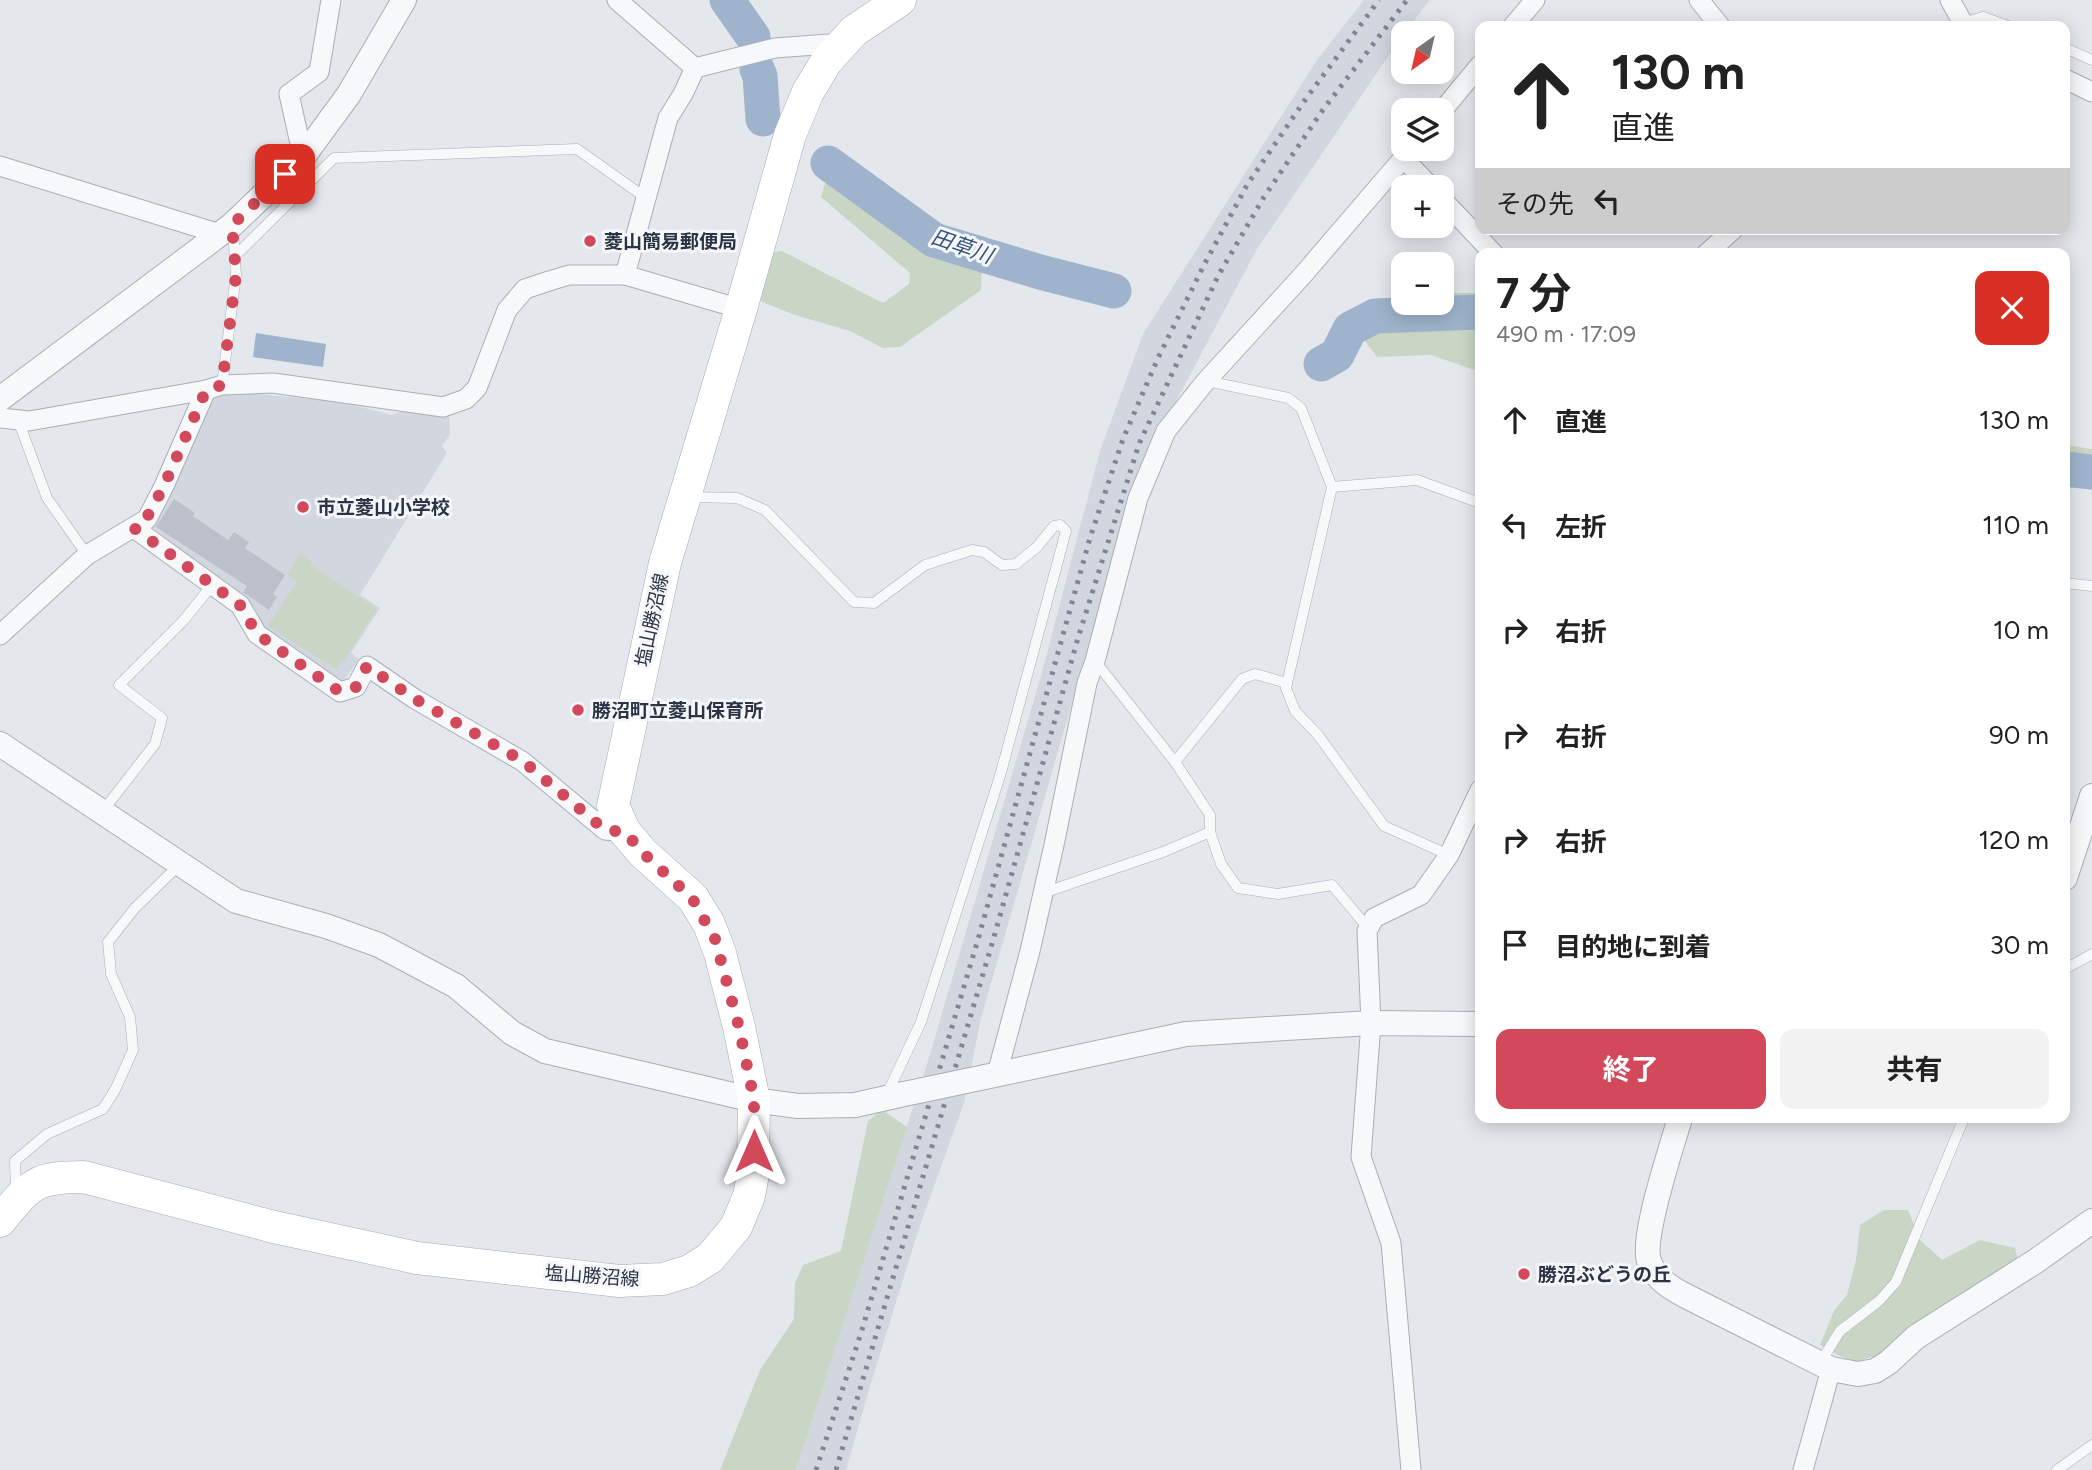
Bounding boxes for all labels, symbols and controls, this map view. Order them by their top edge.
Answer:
north arrow [1391,21,1454,84]
map controls [1391,21,1454,315]
text: 130 m [1611,42,1745,101]
icon: ahead [1496,49,1587,140]
button: layers [1391,98,1454,161]
text: 直進 [1611,109,1675,147]
pin [255,144,315,204]
icon: arrive [266,155,304,193]
button: + [1391,175,1454,238]
icon: left [1588,182,1626,220]
text: その先 [1496,188,1574,220]
water label: 田草川 [928,224,998,269]
place label: 菱山簡易郵便局 [604,230,737,253]
marker: 菱山簡易郵便局 [582,233,598,249]
button: − [1391,252,1454,315]
text: 7 分 [1496,268,1571,319]
button: close [1975,271,2049,345]
text: 490 m · 17:09 [1496,320,1636,348]
icon: ahead [1496,401,1534,439]
text: 130 m [1979,404,2049,436]
text: 直進 [1555,406,1607,438]
place label: 市立菱山小学校 [317,496,450,519]
marker: 市立菱山小学校 [295,499,311,515]
icon: left [1496,506,1534,544]
text: 110 m [1982,509,2049,541]
text: 左折 [1555,511,1607,543]
street label: 塩山勝沼線 [631,571,673,669]
icon: right [1496,611,1534,649]
text: 10 m [1993,614,2049,646]
text: 右折 [1555,616,1607,648]
place label: 勝沼町立菱山保育所 [592,699,763,722]
marker: 勝沼町立菱山保育所 [570,702,586,718]
icon: right [1496,716,1534,754]
text: 90 m [1989,719,2049,751]
text: 右折 [1555,721,1607,753]
icon: right [1496,821,1534,859]
text: 120 m [1979,824,2049,856]
text: 右折 [1555,826,1607,858]
icon: arrive [1496,926,1534,964]
text: 30 m [1990,929,2049,961]
text: 目的地に到着 [1555,931,1711,963]
button: 終了 [1496,1029,1766,1109]
button: 共有 [1780,1029,2049,1109]
position arrow [717,1114,791,1188]
street label: 塩山勝沼線 [544,1261,640,1291]
place label: 勝沼ぶどうの丘 [1538,1263,1671,1286]
marker: 勝沼ぶどうの丘 [1516,1266,1532,1282]

